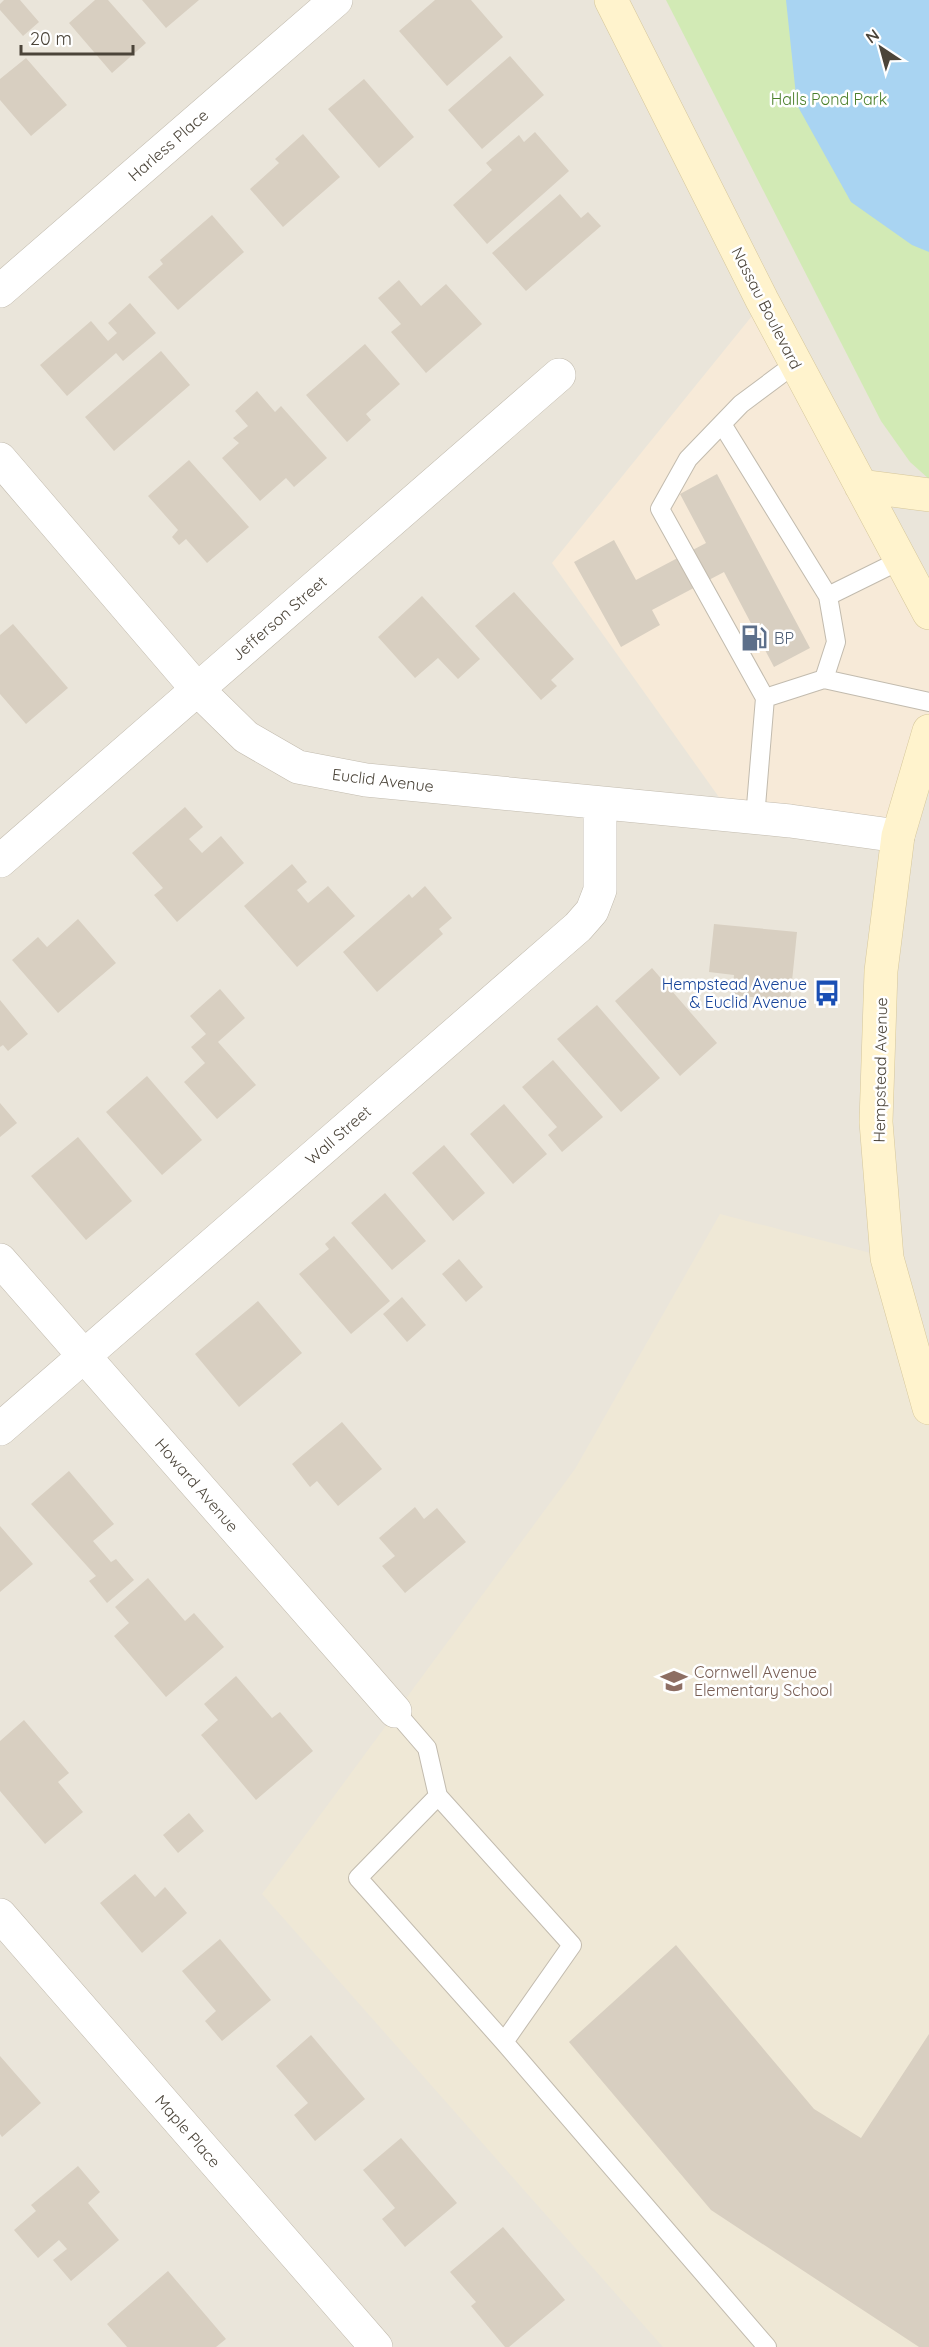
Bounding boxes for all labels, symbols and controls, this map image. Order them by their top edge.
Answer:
scale bar [21,18,134,56]
north arrow [851,18,911,78]
text: N [862,24,883,47]
text: 20 m [30,27,72,50]
park label: Halls Pond Park [771,89,887,109]
street label: Harless Place [124,105,212,185]
street label: Nassau Boulevard [727,243,807,373]
street label: Jefferson Street [227,571,331,665]
fuel station icon: BP [739,623,769,653]
place label: BP [774,628,794,648]
street label: Euclid Avenue [331,764,435,796]
place label: Hempstead Avenue & Euclid Avenue [662,974,807,1012]
bus stop icon: Hempstead Avenue & Euclid Avenue [812,978,842,1008]
street label: Hempstead Avenue [869,997,891,1143]
street label: Wall Street [301,1101,375,1169]
street label: Howard Avenue [151,1434,243,1536]
place label: Cornwell Avenue Elementary School [694,1662,833,1700]
school or university icon: Cornwell Avenue Elementary School [659,1666,689,1696]
street label: Maple Place [151,2091,225,2171]

